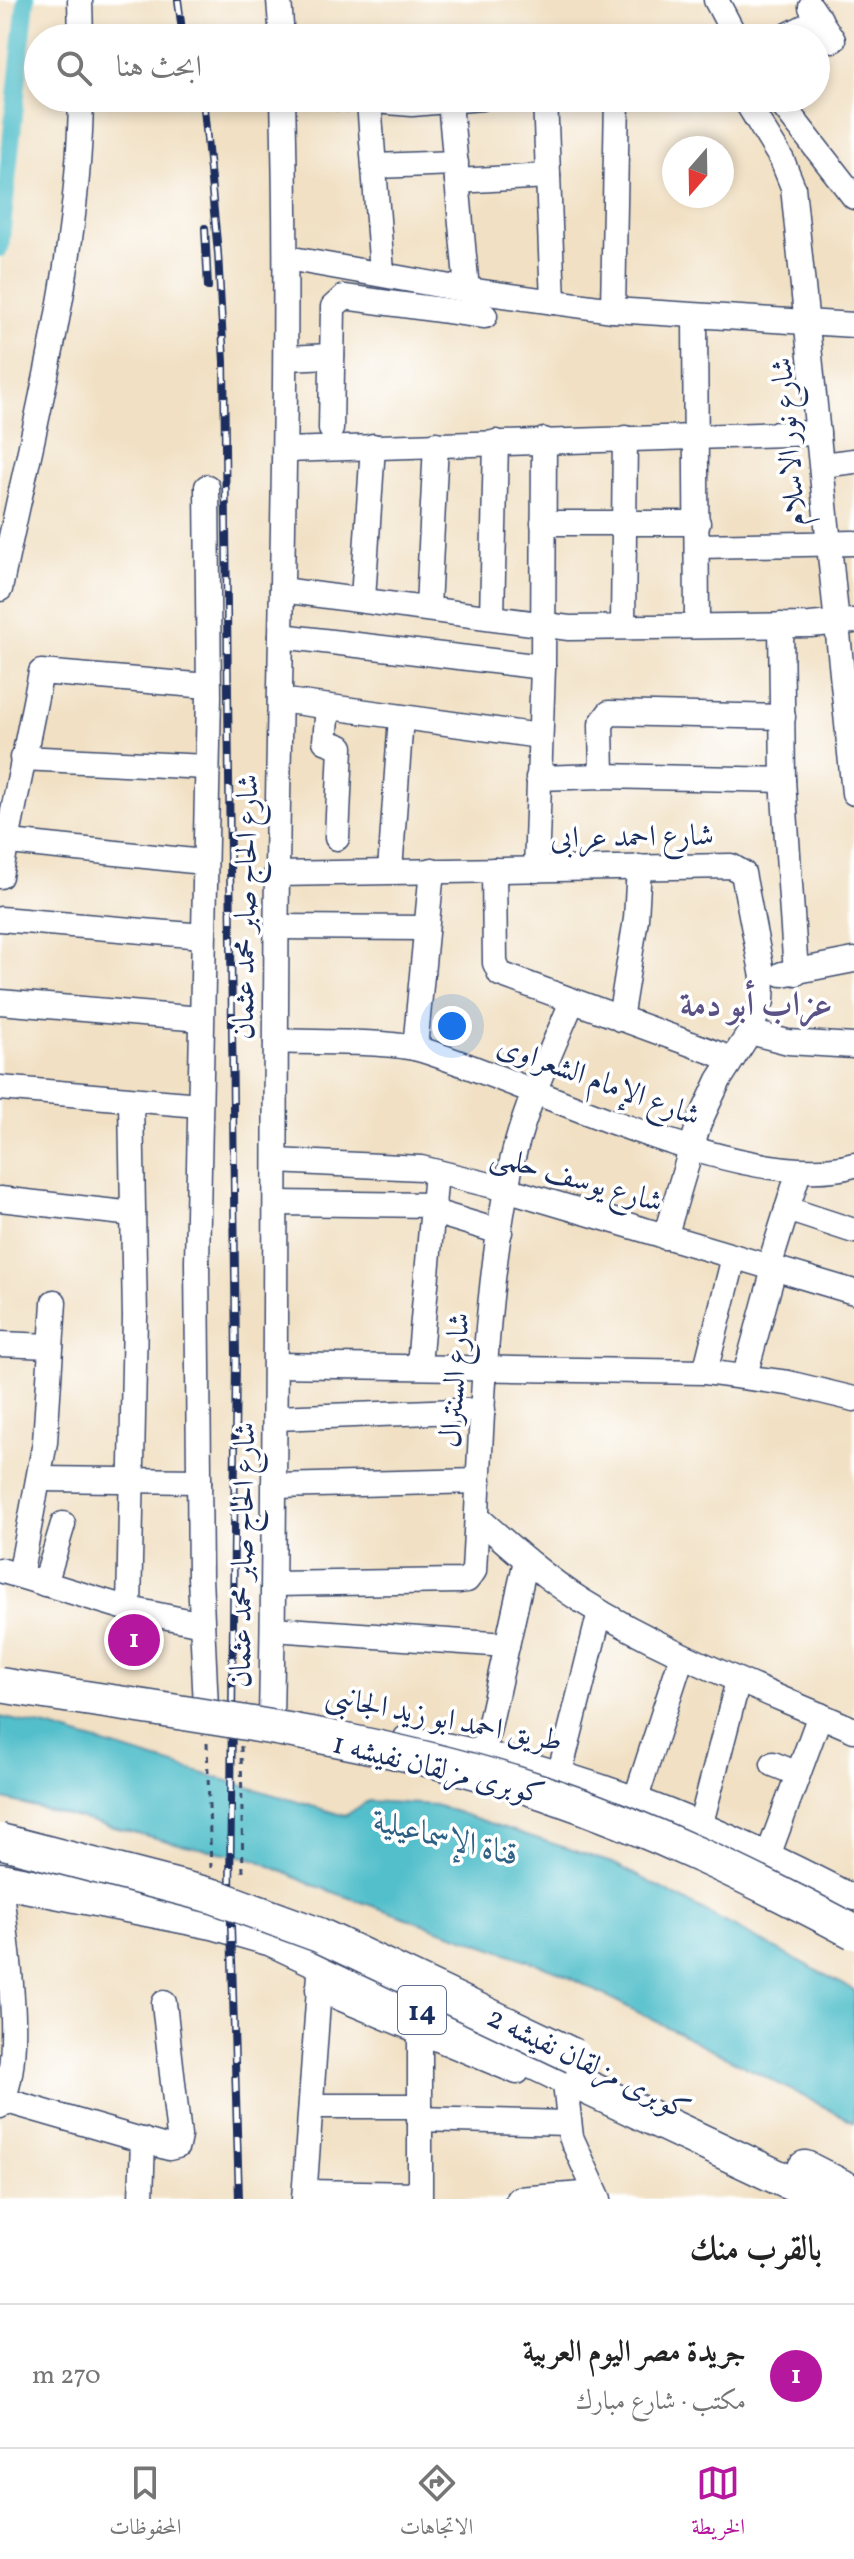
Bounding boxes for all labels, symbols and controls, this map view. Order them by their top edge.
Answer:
search box [24,24,830,112]
icon: search [52,46,96,90]
text: ابحث هنا [116,47,202,89]
north arrow [662,136,734,208]
street label: شارع نور الاسلام [762,355,821,528]
street label: شارع الحاج صابر محمد عثمان [224,774,273,1040]
street label: شارع احمد عرابى [550,816,714,862]
district label: عزاب أبو دمة [680,979,832,1030]
your location [432,1006,472,1046]
street label: شارع الإمام الشعراوى [490,1026,706,1141]
street label: شارع يوسف حلمى [485,1135,667,1226]
street label: شارع السنترال [430,1311,484,1449]
street label: شارع الحاج صابر محمد عثمان [221,1422,270,1688]
pin: 1 [108,1610,160,1670]
street label: طريق احمد ابو زيد الجانبى [321,1676,566,1764]
street label: كوبرى مزلقان نفيشه 1 [328,1723,549,1817]
water label: قناة الإسماعيلية [366,1800,524,1879]
road number: 14 [398,1986,446,2034]
street label: كوبرى مزلقان نفيشه 2 [479,1997,697,2132]
text: بالقرب منك [690,2227,822,2274]
text: جريدة مصر اليوم العربية [523,2332,746,2374]
text: 270 m [32,2358,101,2394]
text: 1 [791,2358,801,2394]
text: مكتب · شارع مبارك [576,2384,746,2420]
tab: المحفوظات [109,2461,182,2548]
tab: الاتجاهات [400,2461,473,2548]
tab: الخريطة [691,2461,745,2548]

